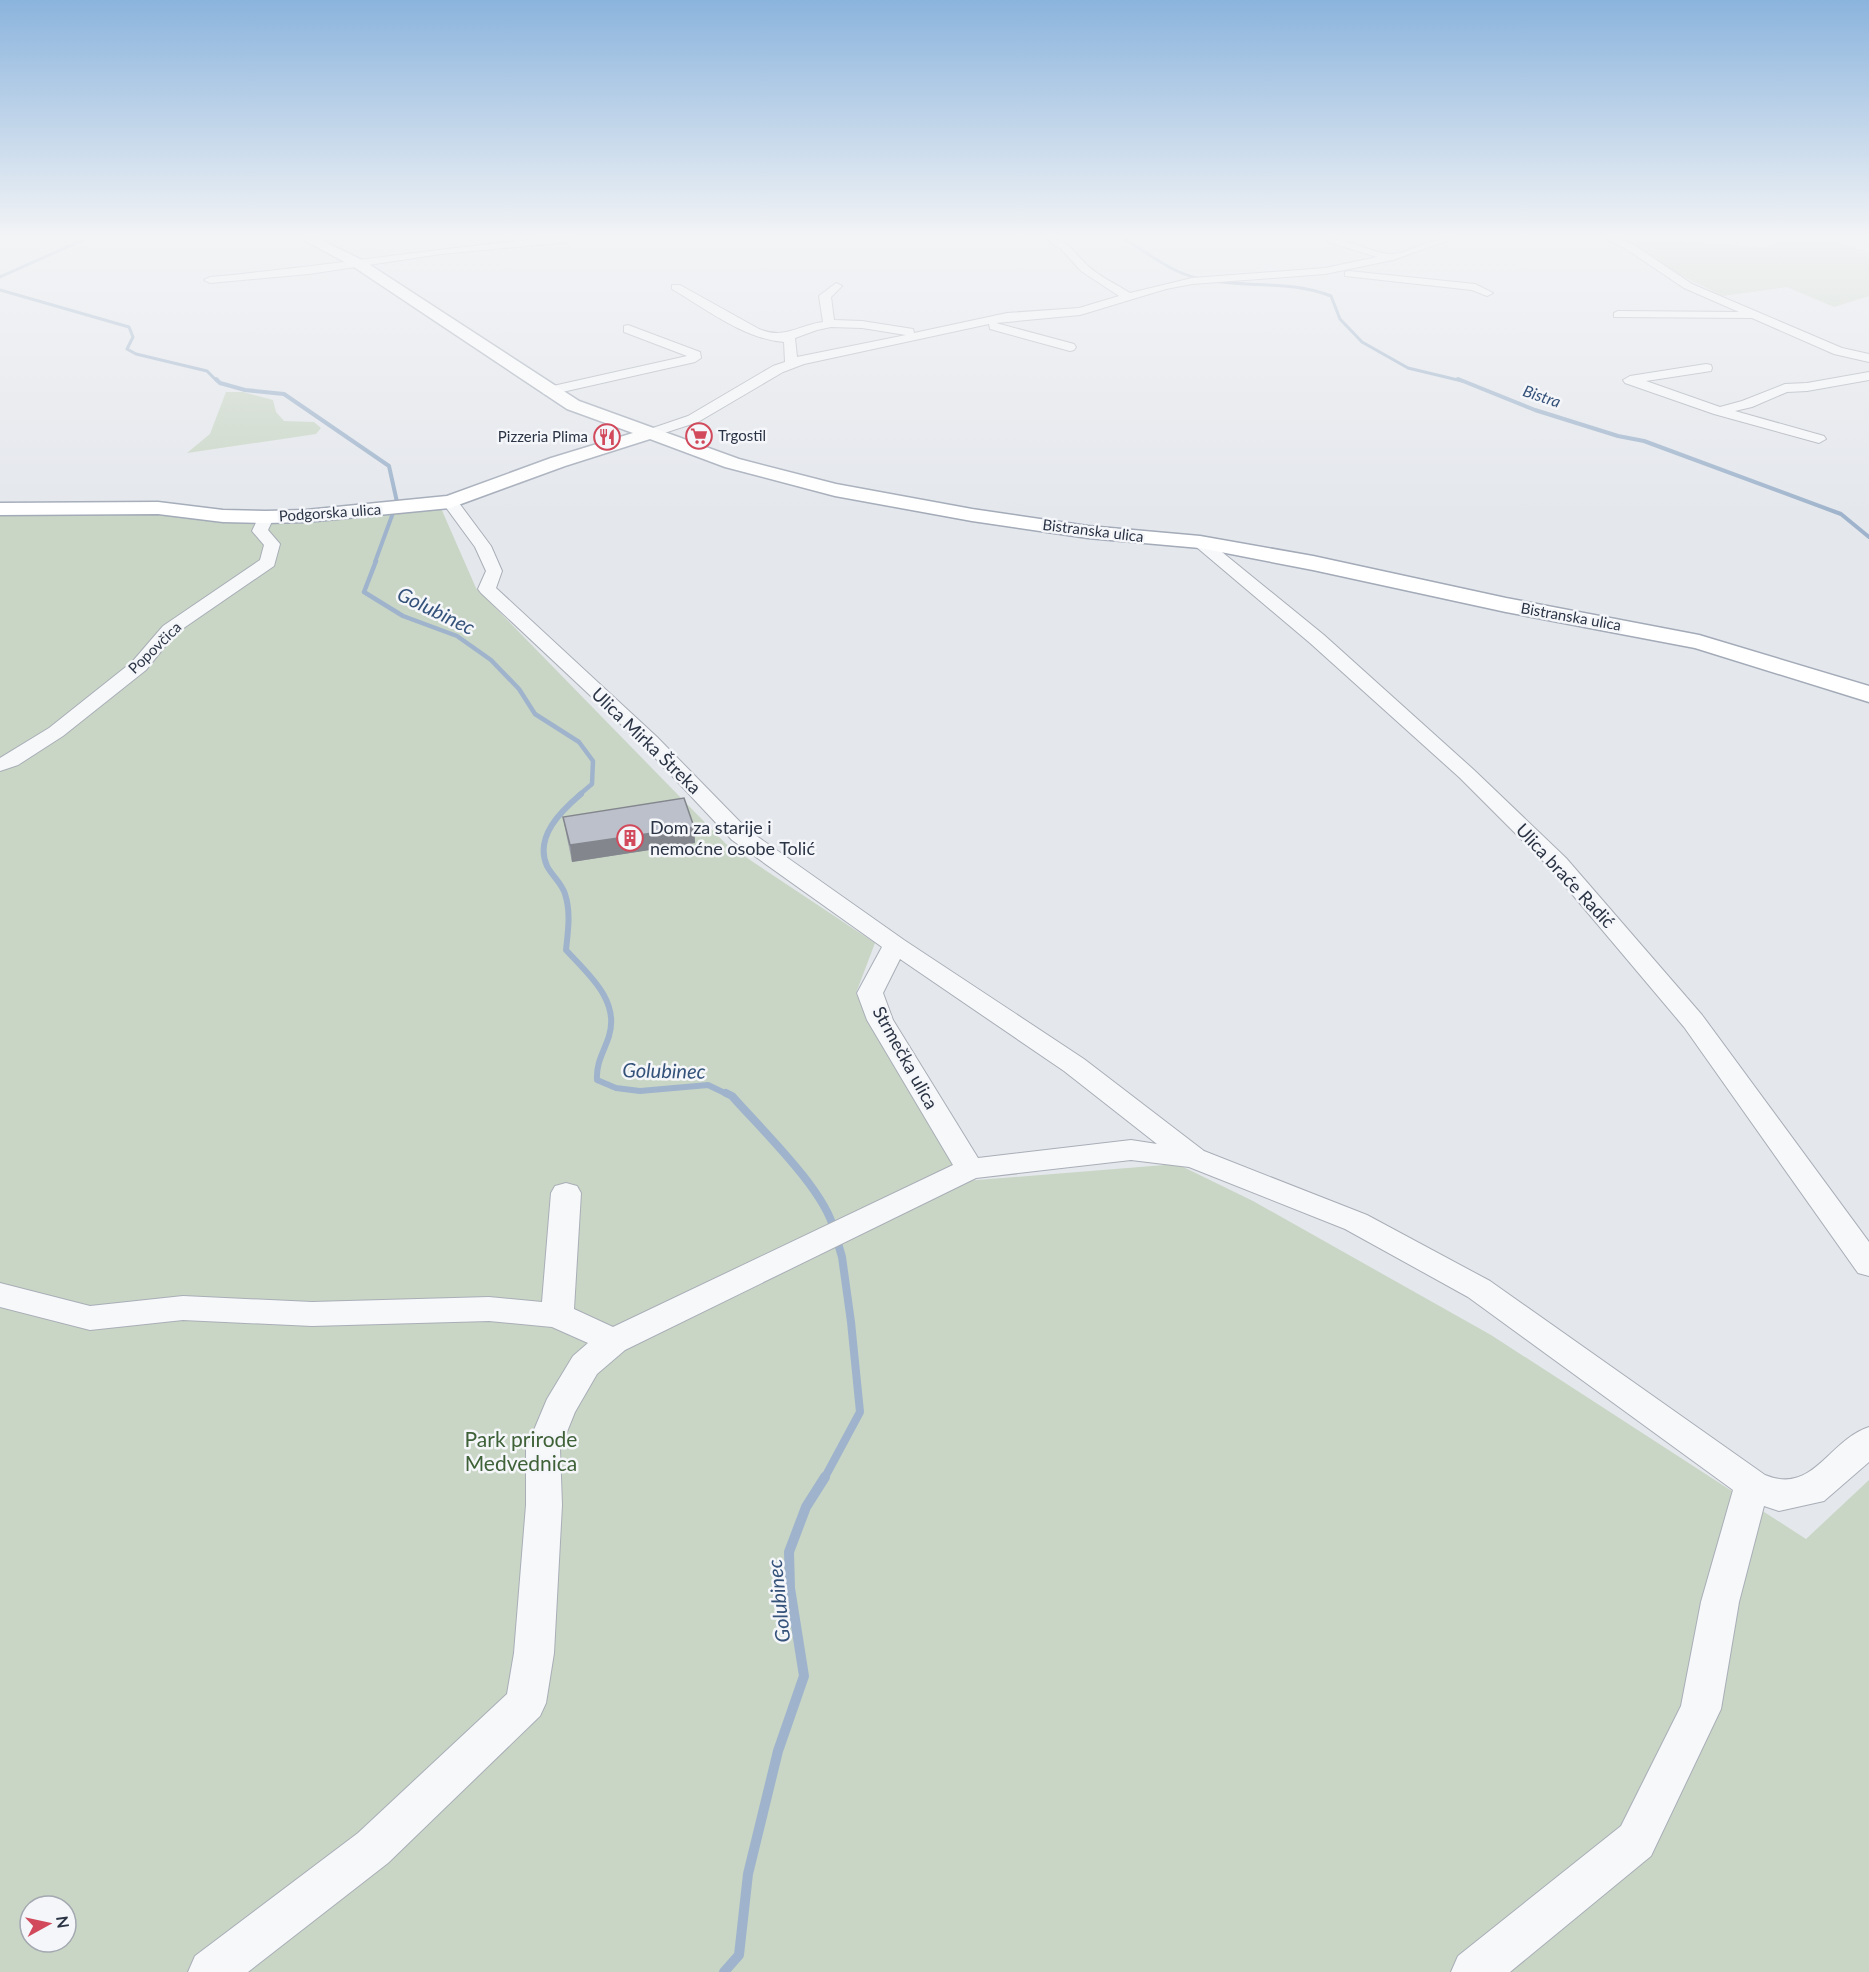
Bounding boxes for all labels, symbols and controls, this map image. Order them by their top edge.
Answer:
water label: Bistra [1521,380,1563,411]
supermarket icon: Trgostil [684,421,714,451]
restaurant icon: Pizzeria Plima [592,422,622,452]
place label: Trgostil [718,426,766,444]
place label: Pizzeria Plima [498,427,588,445]
street label: Podgorska ulica [278,499,382,525]
street label: Bistranska ulica [1042,515,1145,545]
water label: Golubinec [394,581,479,639]
street label: Bistranska ulica [1520,598,1623,634]
street label: Popovčica [124,618,185,677]
street label: Ulica Mirka Štreka [587,683,706,798]
place label: Dom za starije i nemoćne osobe Tolić [650,816,815,859]
street label: Ulica braće Radić [1512,819,1620,932]
building icon: Dom za starije i nemoćne osobe Tolić [615,823,645,853]
street label: Strmečka ulica [869,1002,943,1113]
water label: Golubinec [622,1057,706,1083]
park label: Park prirode Medvednica [465,1426,577,1475]
water label: Golubinec [762,1558,794,1644]
north arrow [18,1894,78,1954]
text: N [53,1914,74,1929]

